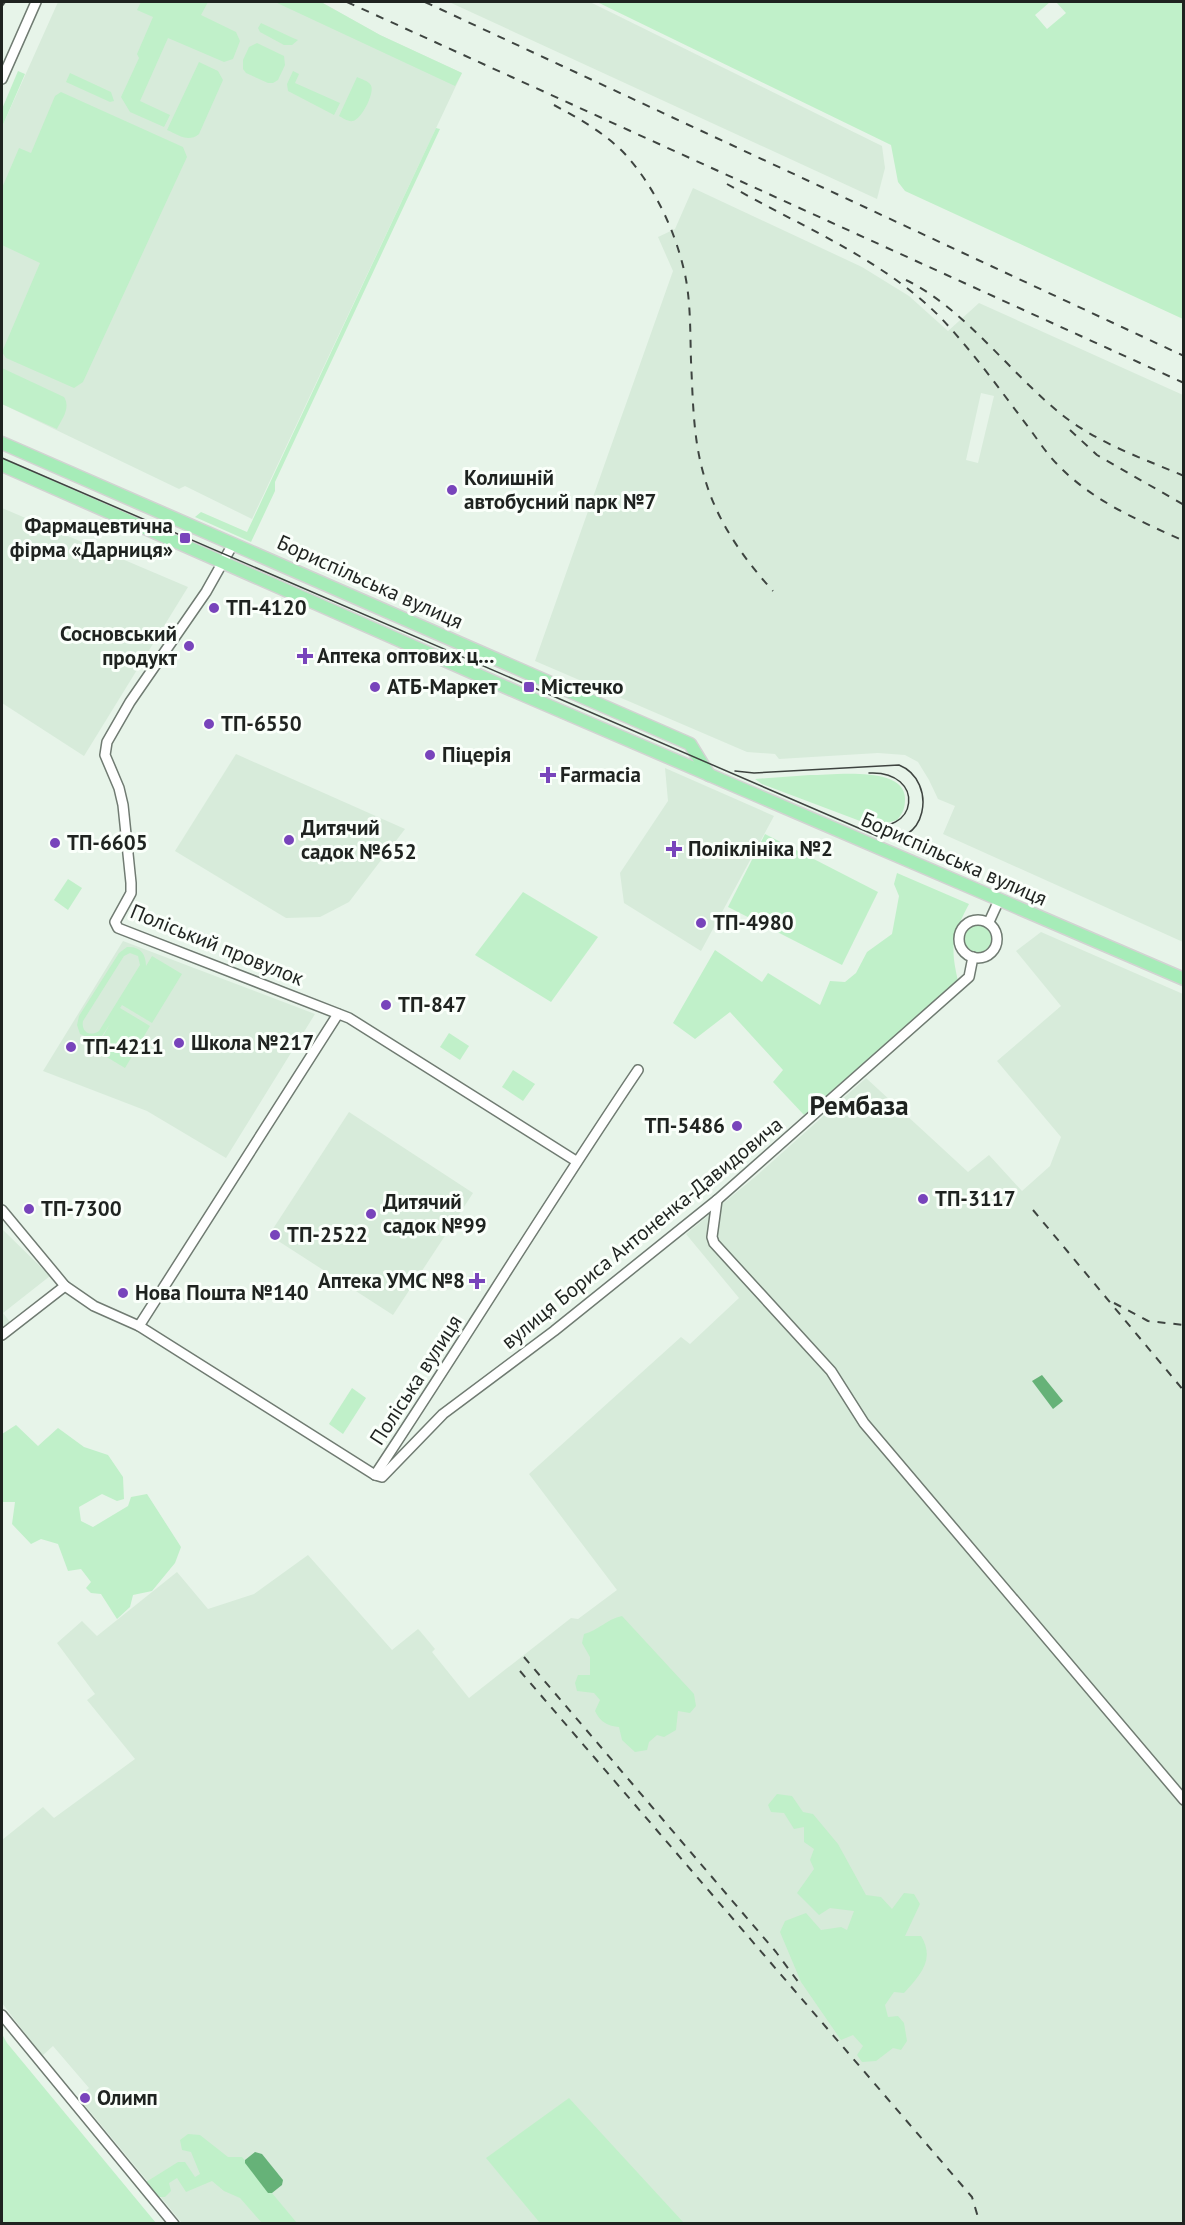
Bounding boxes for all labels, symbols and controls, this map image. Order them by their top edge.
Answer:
place label: Колишній автобусний парк №7 [464,464,656,515]
marker: Колишній автобусний парк №7 [445,483,459,497]
place label: Фармацевтична фірма «Дарниця» [10,512,173,563]
street label: Бориспільська вулиця [273,528,467,635]
marker: Фармацевтична фірма «Дарниця» [178,531,192,545]
place label: ТП-4120 [226,594,307,621]
marker: ТП-4120 [207,601,221,615]
place label: Сосновський продукт [60,620,177,671]
marker: Сосновський продукт [182,639,196,653]
place label: Аптека оптових ц... [317,642,494,669]
marker: Аптека оптових ц... [298,649,312,663]
place label: АТБ-Маркет [387,673,498,700]
place label: Містечко [541,673,624,700]
marker: АТБ-Маркет [368,680,382,694]
marker: Містечко [522,680,536,694]
place label: ТП-6550 [221,710,302,737]
marker: ТП-6550 [202,717,216,731]
place label: Піцерія [442,741,511,768]
marker: Піцерія [423,748,437,762]
place label: Farmacia [560,761,641,788]
marker: Farmacia [541,768,555,782]
street label: Бориспільська вулиця [857,805,1051,912]
place label: Дитячий садок №652 [301,814,417,865]
place label: ТП-6605 [67,829,148,856]
marker: Дитячий садок №652 [282,833,296,847]
place label: Поліклініка №2 [688,835,833,862]
marker: ТП-6605 [48,836,62,850]
marker: Поліклініка №2 [665,840,683,858]
street label: Поліський провулок [127,897,308,992]
place label: ТП-4980 [713,909,794,936]
marker: ТП-4980 [694,916,708,930]
place label: ТП-847 [398,991,467,1018]
marker: ТП-847 [379,998,393,1012]
place label: Школа №217 [191,1029,314,1056]
place label: ТП-4211 [83,1033,164,1060]
marker: Школа №217 [172,1036,186,1050]
marker: ТП-4211 [64,1040,78,1054]
district label: Рембаза [809,1088,909,1122]
street label: вулиця Бориса Антоненка-Давидовича [495,1111,788,1355]
place label: ТП-5486 [644,1112,725,1139]
marker: ТП-5486 [730,1119,744,1133]
place label: ТП-3117 [935,1185,1016,1212]
place label: Дитячий садок №99 [383,1188,487,1239]
marker: ТП-3117 [916,1192,930,1206]
place label: ТП-7300 [41,1195,122,1222]
marker: ТП-7300 [22,1202,36,1216]
marker: Дитячий садок №99 [364,1207,378,1221]
place label: ТП-2522 [287,1221,368,1248]
marker: ТП-2522 [268,1228,282,1242]
place label: Аптека УМС №8 [318,1267,465,1294]
marker: Аптека УМС №8 [470,1274,484,1288]
place label: Нова Пошта №140 [135,1279,309,1306]
marker: Нова Пошта №140 [116,1286,130,1300]
street label: Поліська вулиця [363,1310,468,1450]
place label: Олимп [97,2084,158,2111]
marker: Олимп [78,2091,92,2105]

